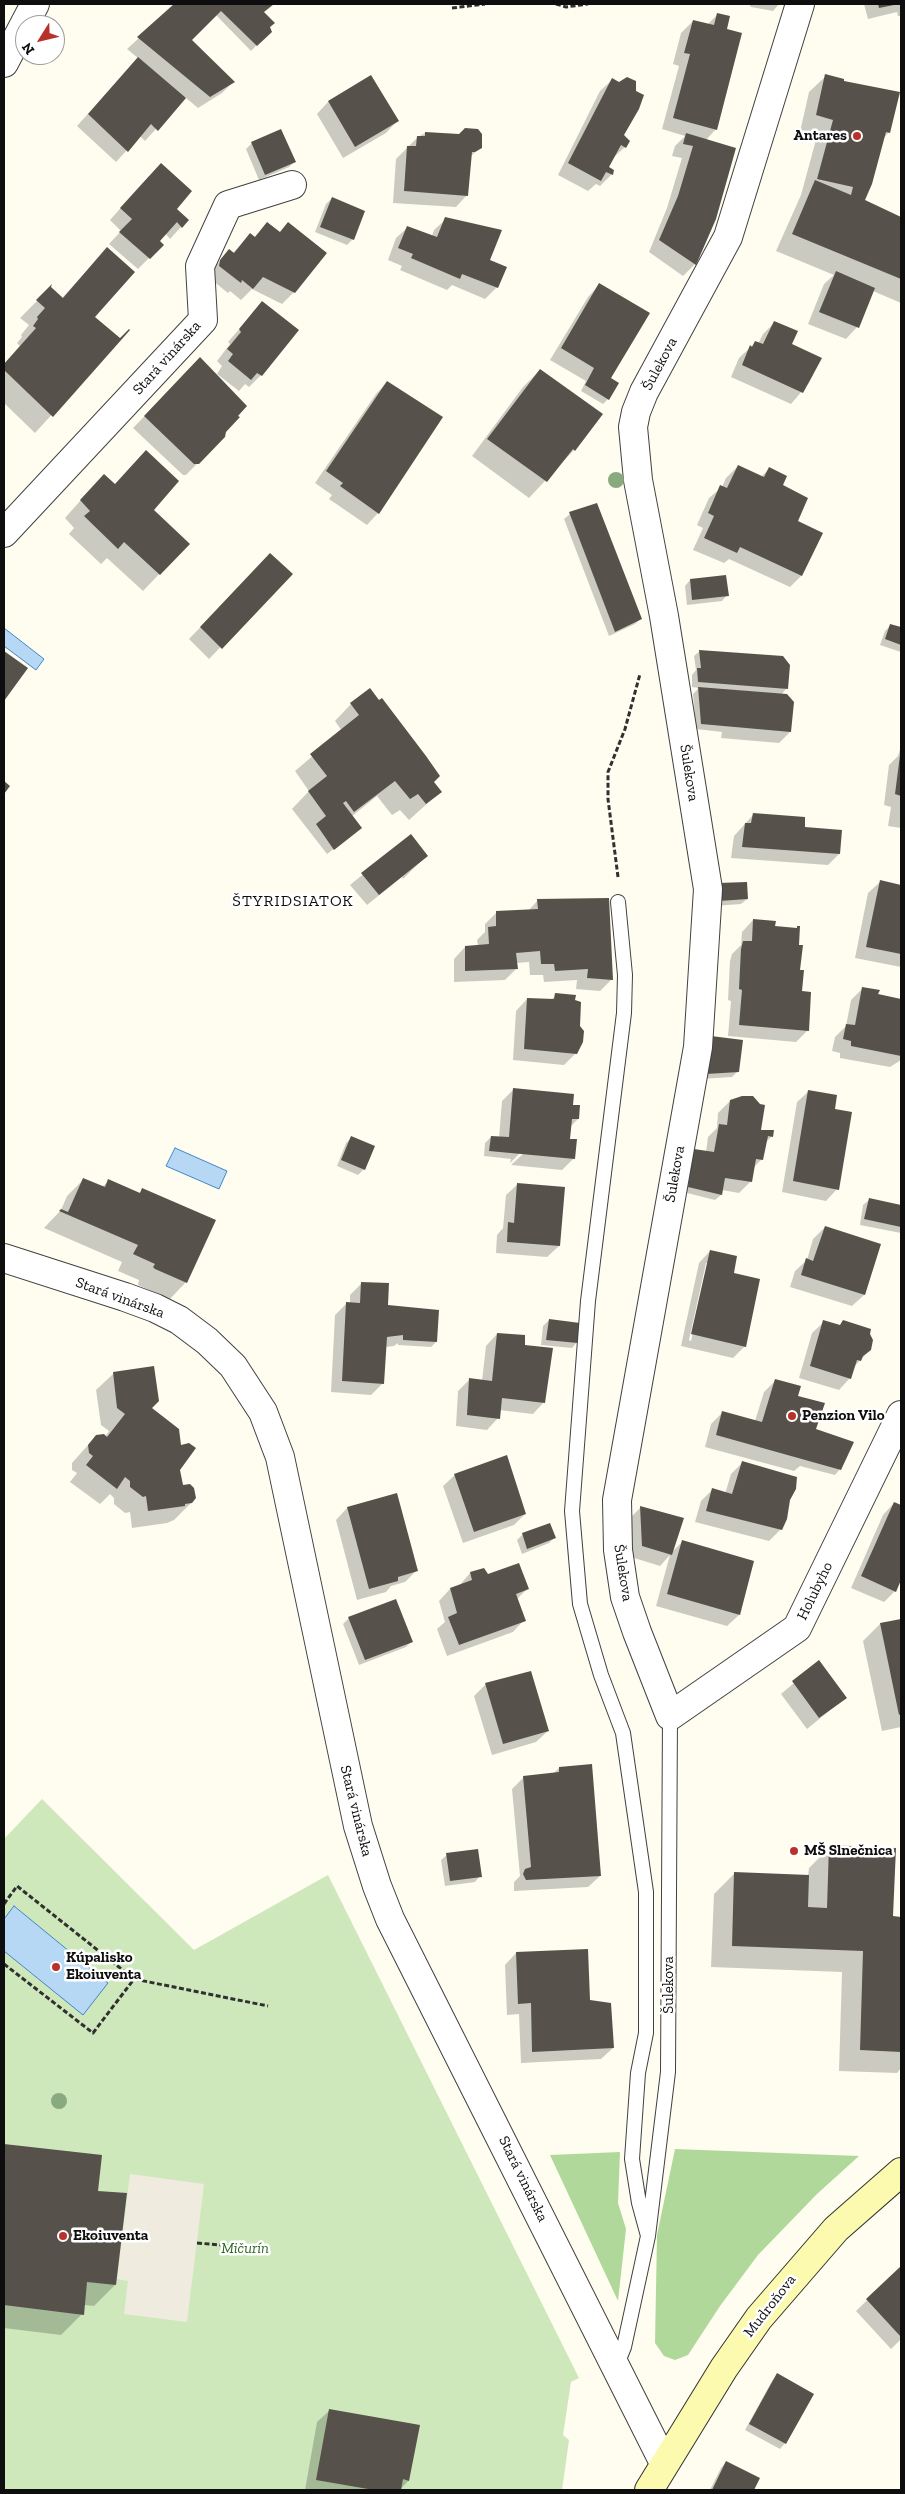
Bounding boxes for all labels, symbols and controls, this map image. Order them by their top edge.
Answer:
north arrow [15,15,65,65]
text: N [18,39,38,58]
place label: Antares [793,127,847,145]
marker: Antares [851,130,863,142]
street label: Stará vinárska [129,317,205,399]
street label: Šulekova [639,334,681,394]
street label: Šulekova [676,743,702,803]
district label: ŠTYRIDSIATOK [231,891,355,911]
street label: Šulekova [661,1144,689,1204]
street label: Stará vinárska [73,1274,167,1322]
place label: Penzion Vilo [802,1407,884,1425]
marker: Penzion Vilo [786,1410,798,1422]
street label: Šulekova [610,1543,636,1603]
street label: Holubyho [793,1559,837,1623]
street label: Stará vinárska [336,1764,376,1858]
place label: MŠ Slnečnica [804,1842,893,1860]
marker: MŠ Slnečnica [788,1845,800,1857]
place label: Kúpalisko Ekoiuventa [66,1949,141,1984]
street label: Šulekova [660,1956,678,2014]
marker: Kúpalisko Ekoiuventa [50,1961,62,1973]
street label: Stará vinárska [494,2133,552,2225]
place label: Ekoiuventa [73,2227,148,2245]
marker: Ekoiuventa [57,2230,69,2242]
park label: Mičurín [221,2240,269,2258]
street label: Mudroňova [740,2271,800,2341]

